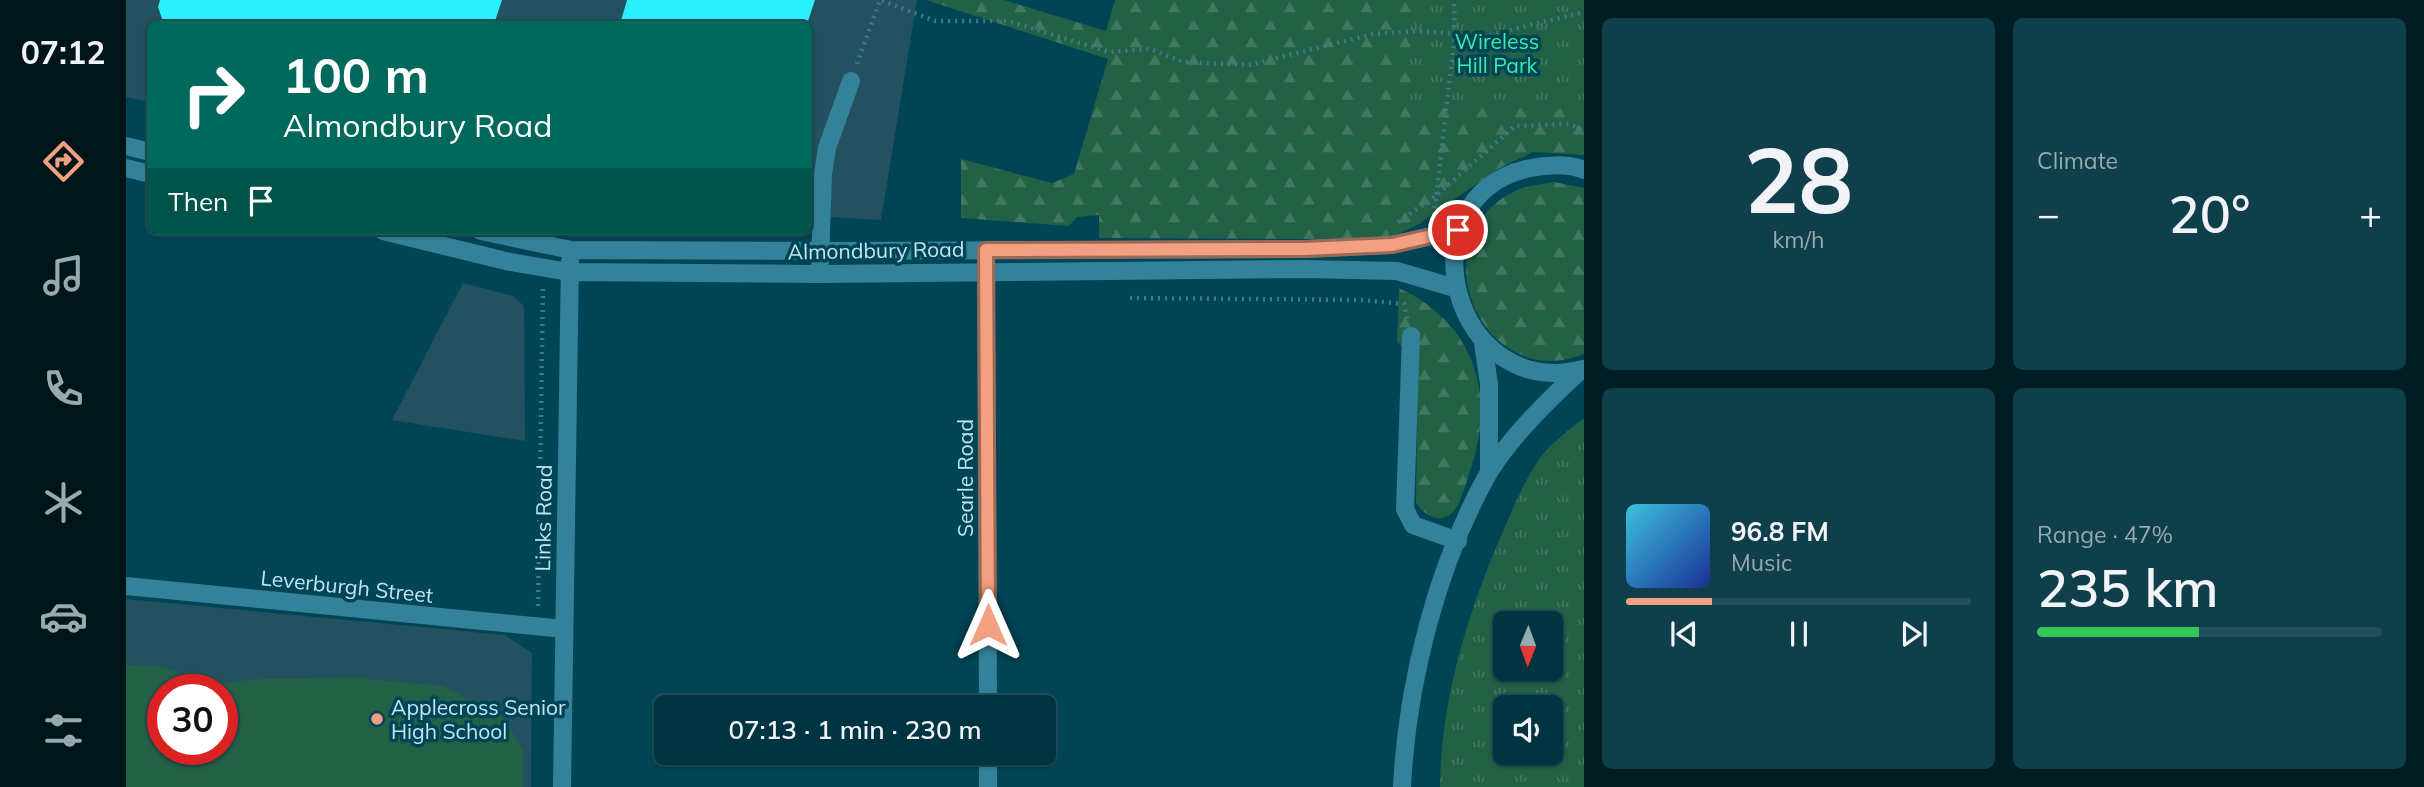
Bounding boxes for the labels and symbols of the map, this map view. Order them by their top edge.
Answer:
park label: Wireless Hill Park [1455,28,1539,78]
pin [1428,200,1488,260]
street label: Almondbury Road [787,235,965,265]
street label: Searle Road [952,419,978,537]
street label: Links Road [529,464,557,572]
street label: Leverburgh Street [259,564,435,608]
position arrow [951,588,1025,662]
north arrow [1493,611,1563,681]
speed limit sign: 30 [147,674,238,765]
place label: Applecross Senior High School [391,694,566,744]
marker: Applecross Senior High School [369,711,385,727]

